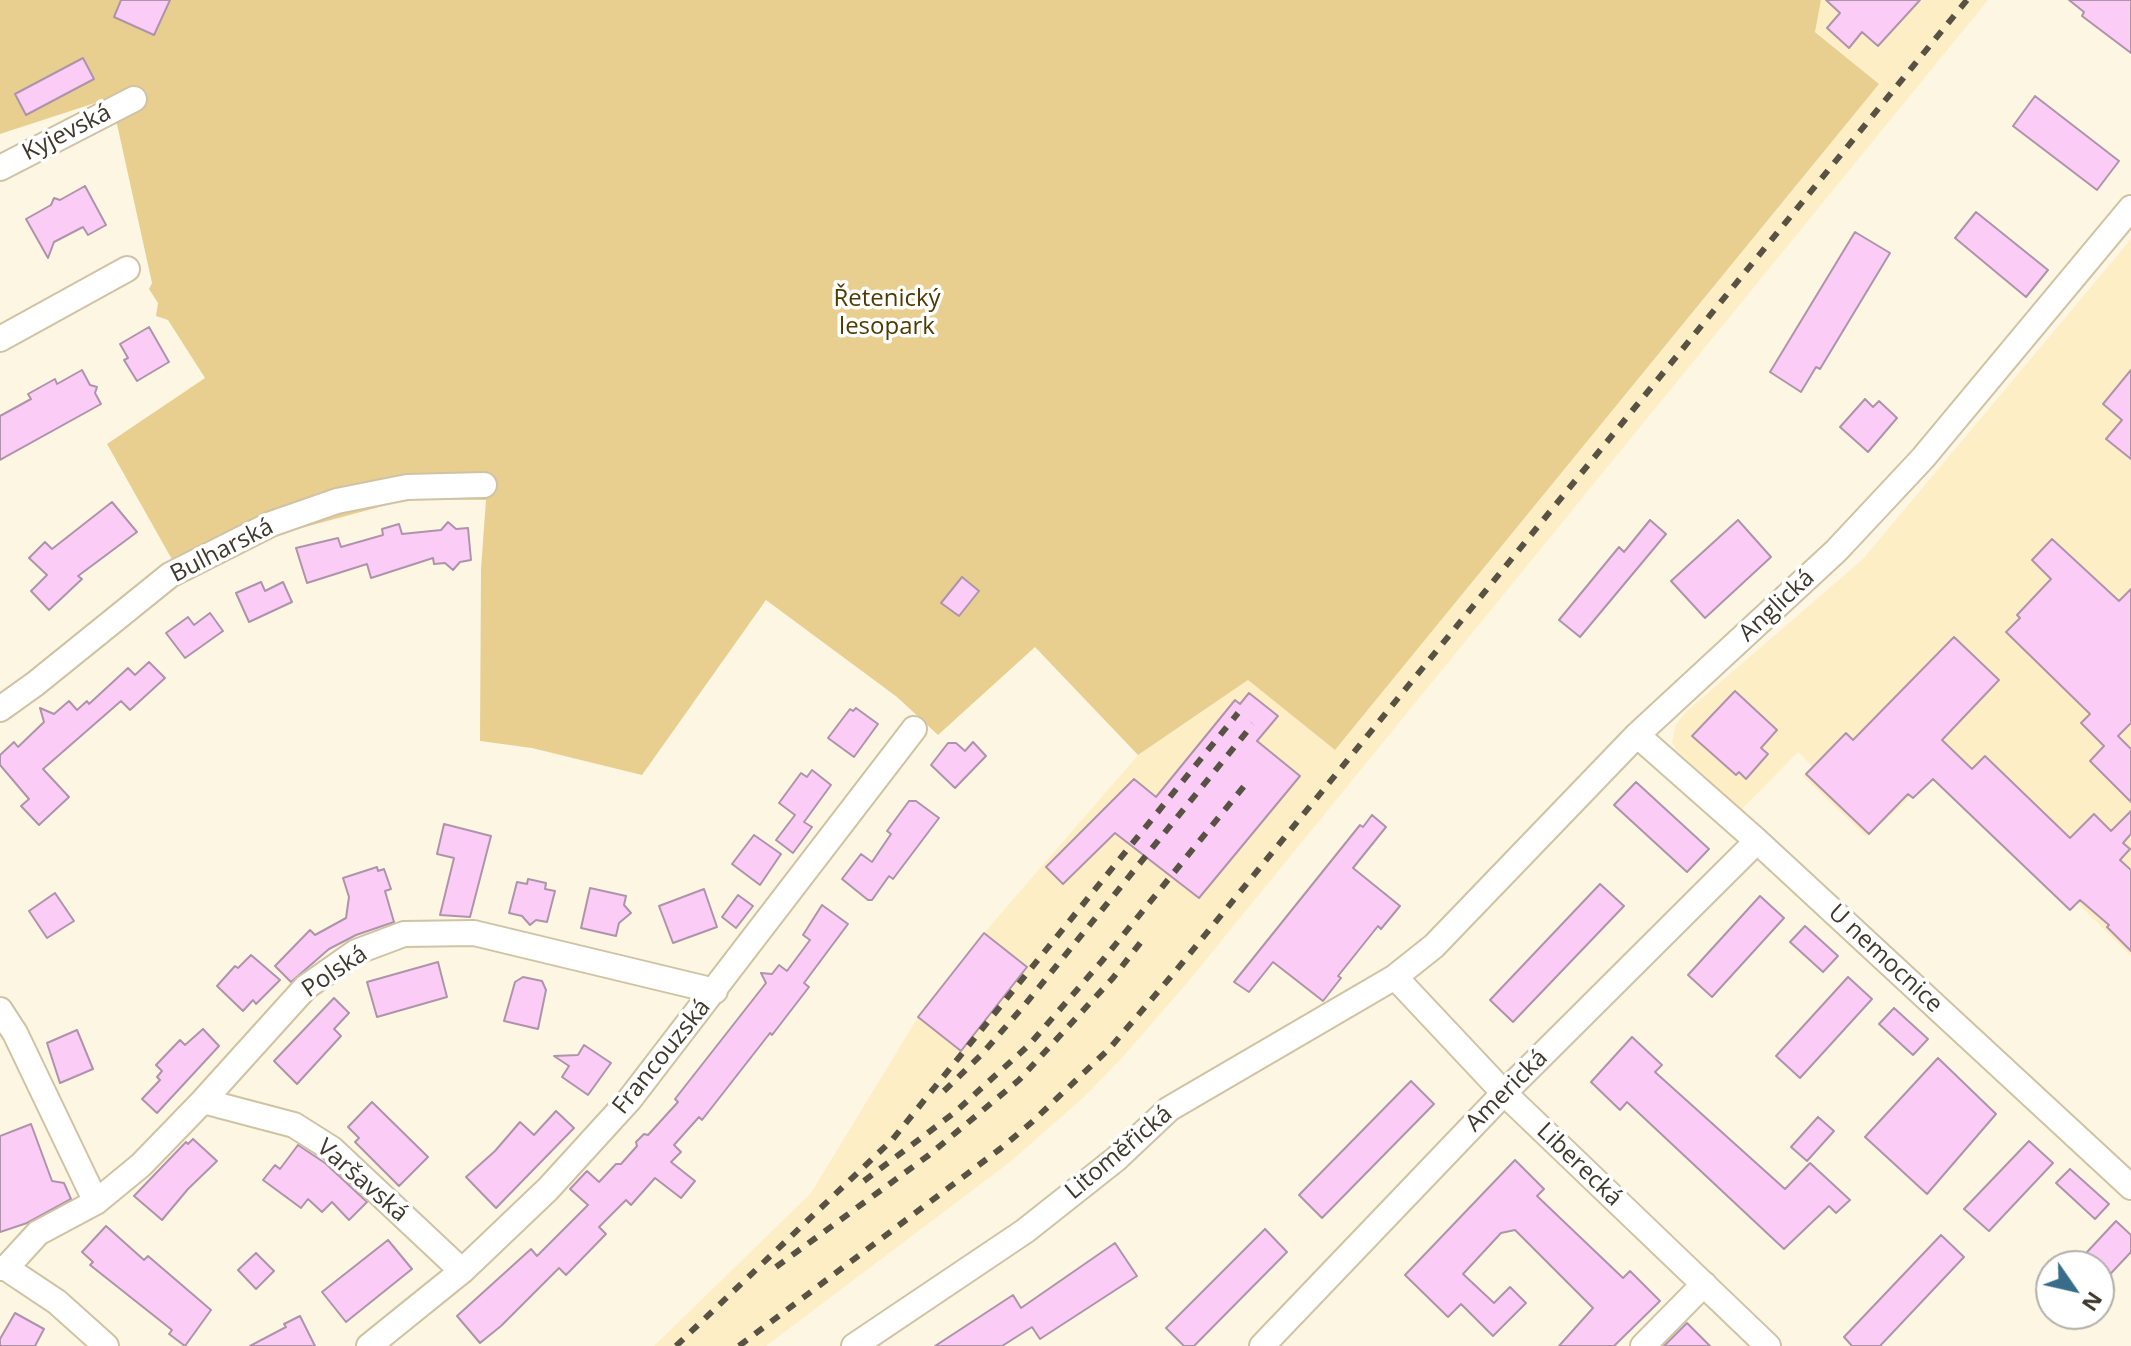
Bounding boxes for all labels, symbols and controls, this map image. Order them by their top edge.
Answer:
street label: Kyjevská [18,98,116,168]
park label: Řetenický lesopark [833,285,941,341]
street label: Bulharská [166,513,278,589]
street label: Anglická [1733,564,1821,648]
street label: U nemocnice [1822,899,1948,1019]
street label: Polská [297,940,373,1004]
street label: Francouzská [607,994,717,1120]
street label: Americká [1460,1044,1554,1138]
street label: Litoměřická [1060,1100,1178,1206]
street label: Liberecká [1530,1117,1628,1213]
street label: Varšavská [310,1134,414,1228]
north arrow [2035,1250,2115,1330]
text: N [2076,1286,2111,1318]

